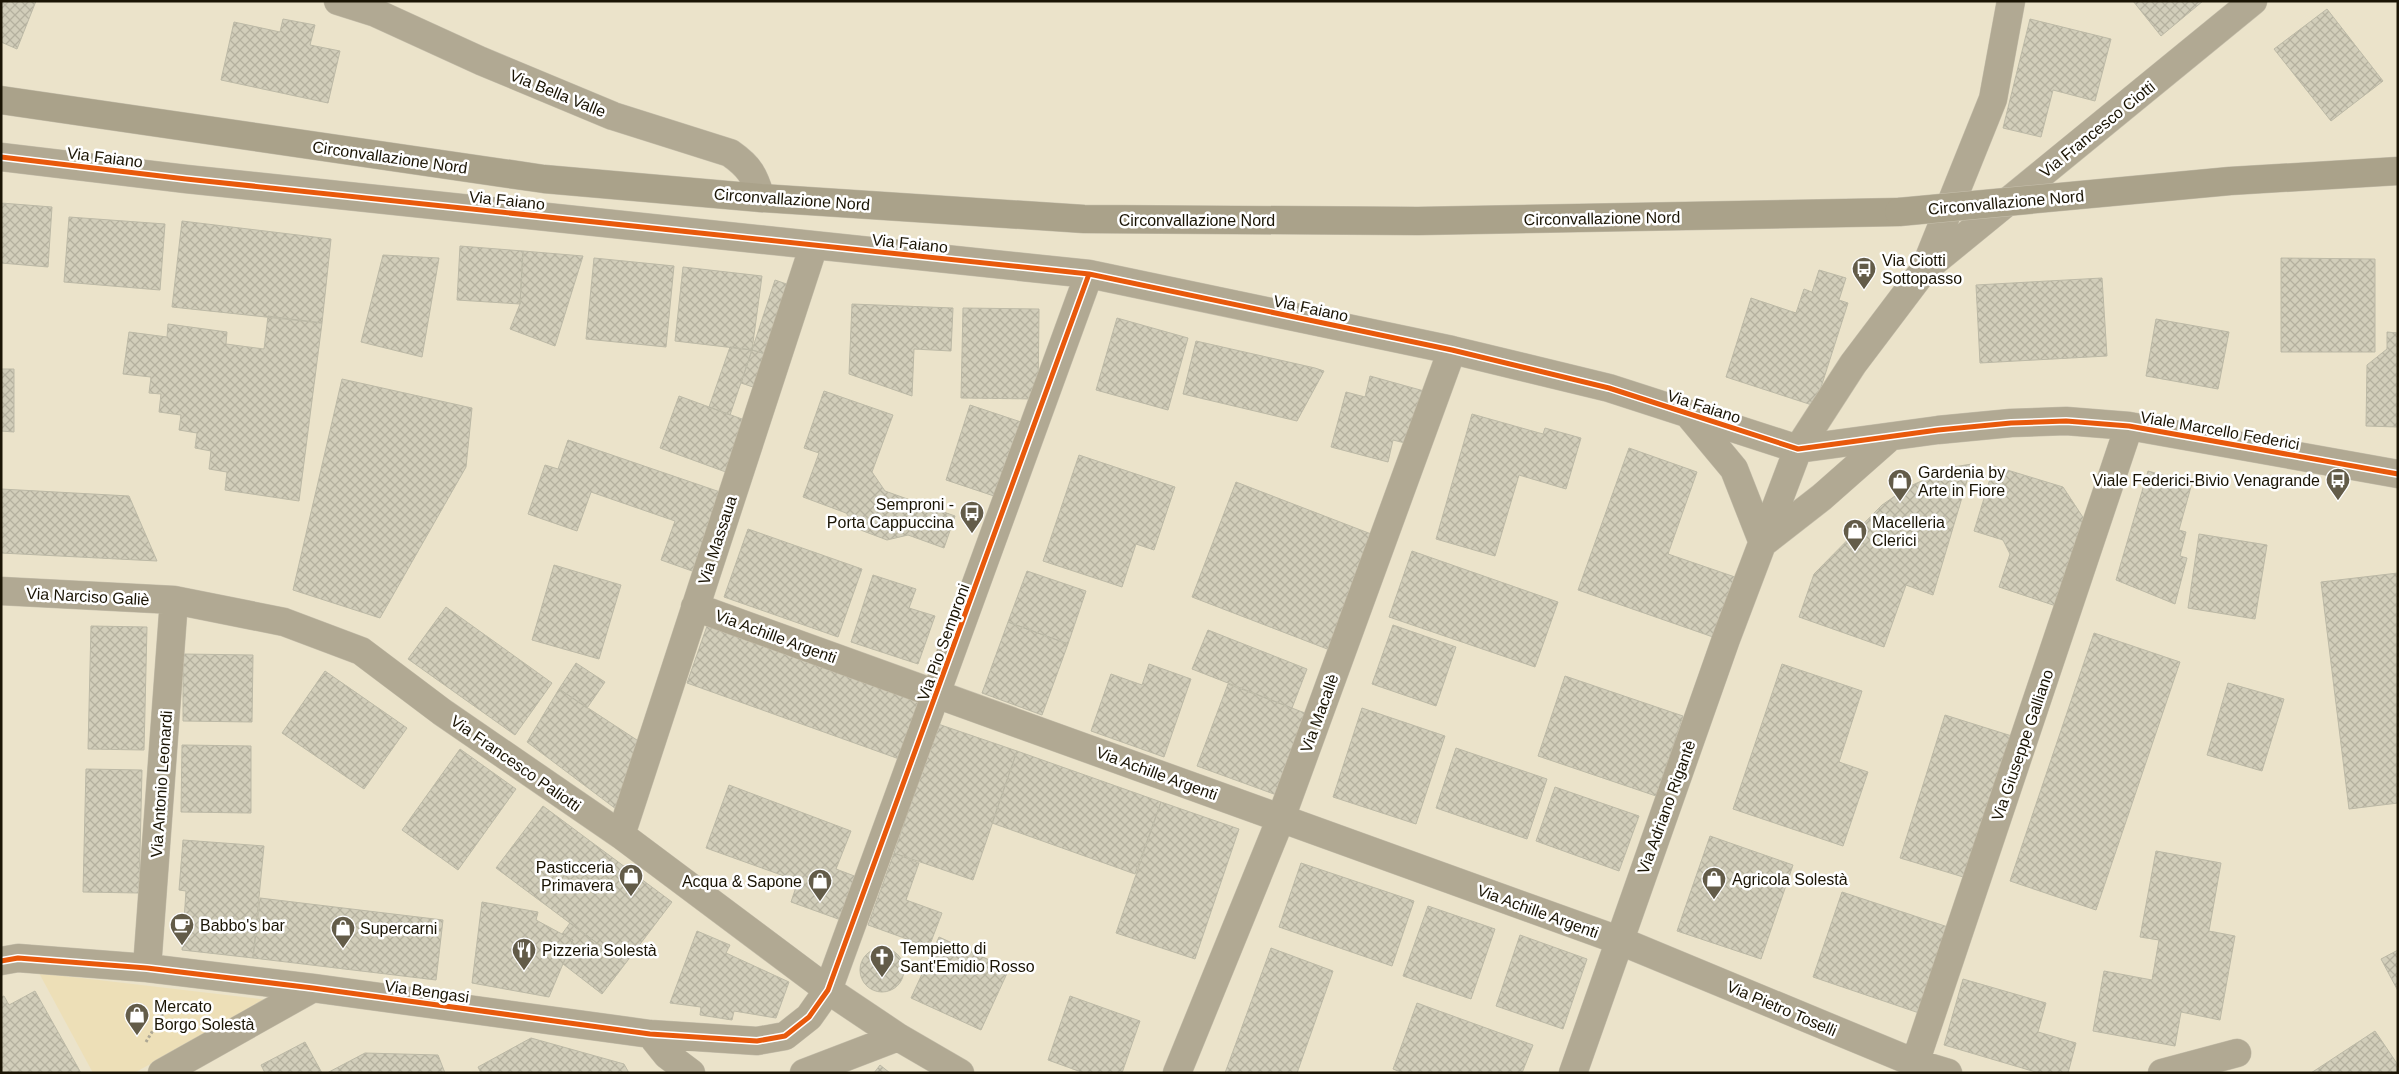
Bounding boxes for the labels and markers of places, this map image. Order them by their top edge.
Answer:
place label: Via Ciotti Sottopasso [1882,252,1962,287]
bus stop icon: Via Ciotti Sottopasso [1851,256,1877,290]
place label: Gardenia by Arte in Fiore [1918,464,2005,499]
bus stop icon: Viale Federici-Bivio Venagrande [2325,467,2351,501]
shop icon: Gardenia by Arte in Fiore [1887,468,1913,502]
place label: Viale Federici-Bivio Venagrande [2093,472,2320,489]
place label: Semproni - Porta Cappuccina [827,496,954,531]
bus stop icon: Semproni - Porta Cappuccina [959,500,985,534]
place label: Macelleria Clerici [1872,514,1945,549]
shop icon: Macelleria Clerici [1842,518,1868,552]
place label: Pasticceria Primavera [536,859,614,894]
shop icon: Pasticceria Primavera [618,863,644,897]
shop icon: Agricola Solestà [1701,866,1727,900]
shop icon: Acqua & Sapone [807,868,833,902]
place label: Agricola Solestà [1732,871,1848,888]
place label: Acqua & Sapone [682,873,802,890]
cafe icon: Babbo's bar [169,912,195,946]
shop icon: Supercarni [330,915,356,949]
place label: Babbo's bar [200,917,286,934]
place label: Supercarni [360,920,437,937]
restaurant icon: Pizzeria Solestà [511,937,537,971]
place label: Tempietto di Sant'Emidio Rosso [900,940,1035,975]
place label: Pizzeria Solestà [542,942,657,959]
church icon: Tempietto di Sant'Emidio Rosso [869,944,895,978]
place label: Mercato Borgo Solestà [154,998,255,1033]
shop icon: Mercato Borgo Solestà [124,1002,150,1036]

